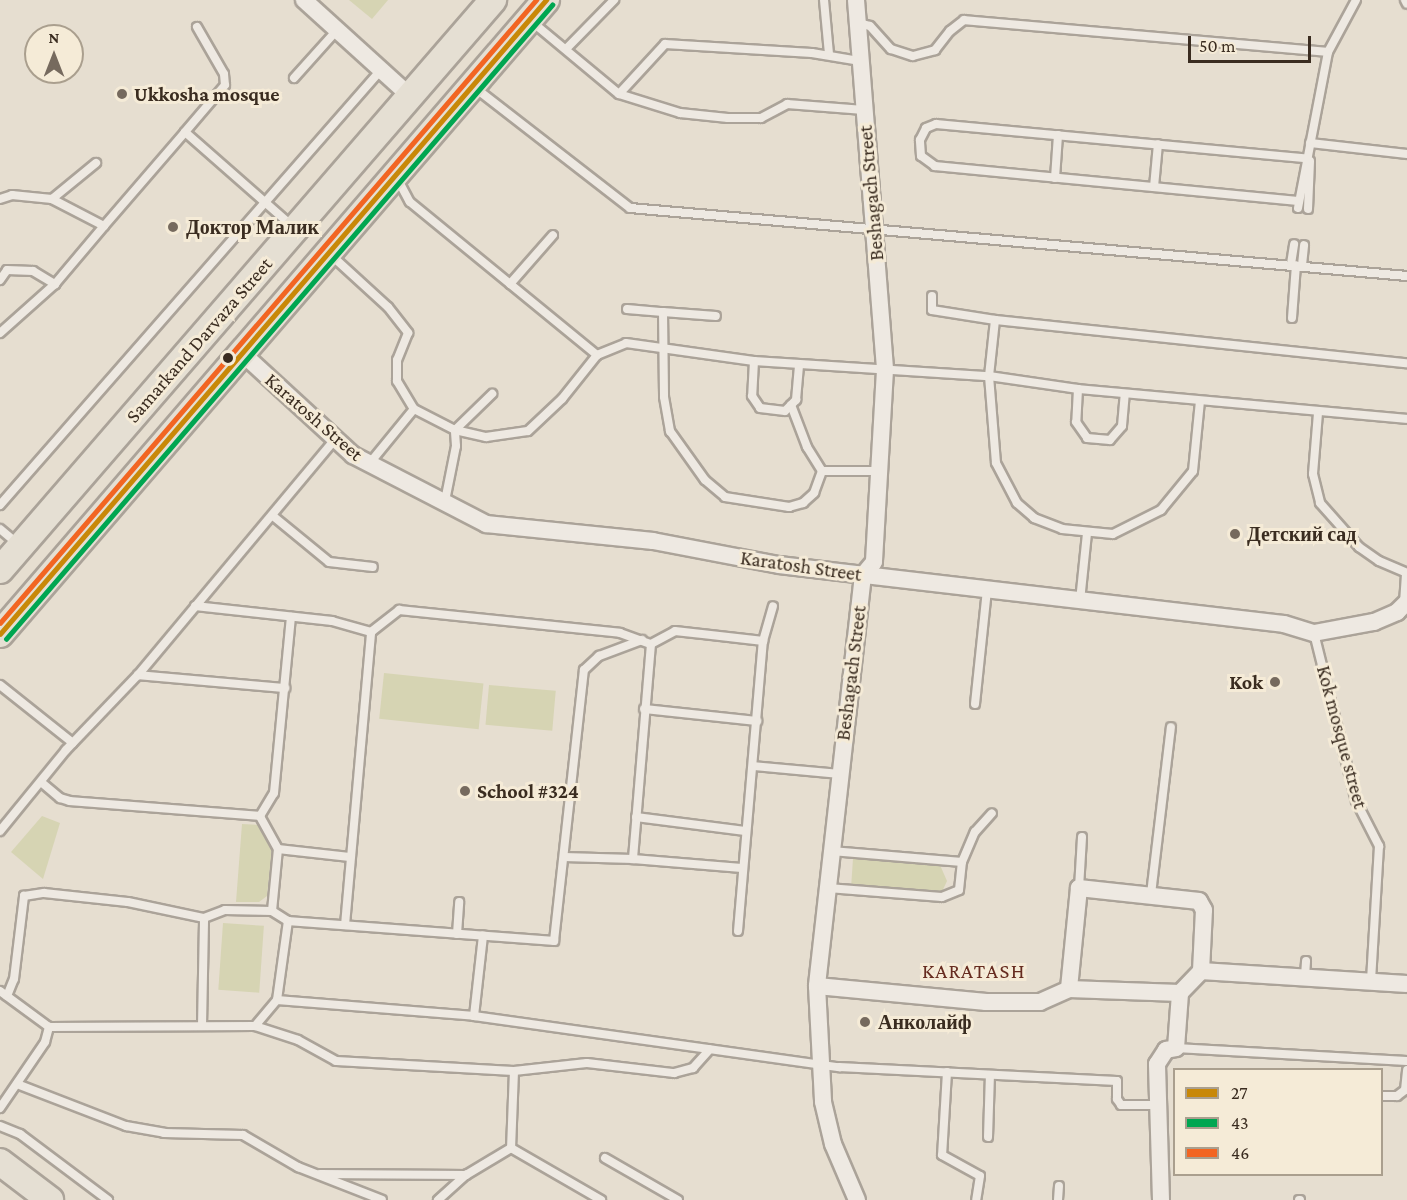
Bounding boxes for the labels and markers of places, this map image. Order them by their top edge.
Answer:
place label: Ukkosha mosque [134,82,280,106]
marker: Ukkosha mosque [115,87,129,101]
place label: Доктор Малик [186,215,319,239]
marker: Доктор Малик [164,218,182,236]
unlabelled marker [222,352,234,364]
place label: Детский сад [1247,522,1356,546]
marker: Детский сад [1228,527,1242,541]
place label: Kok [1229,670,1263,694]
marker: Kok [1268,675,1282,689]
place label: School #324 [477,779,579,803]
marker: School #324 [458,784,472,798]
place label: Анколайф [878,1010,972,1034]
marker: Анколайф [856,1013,874,1031]

